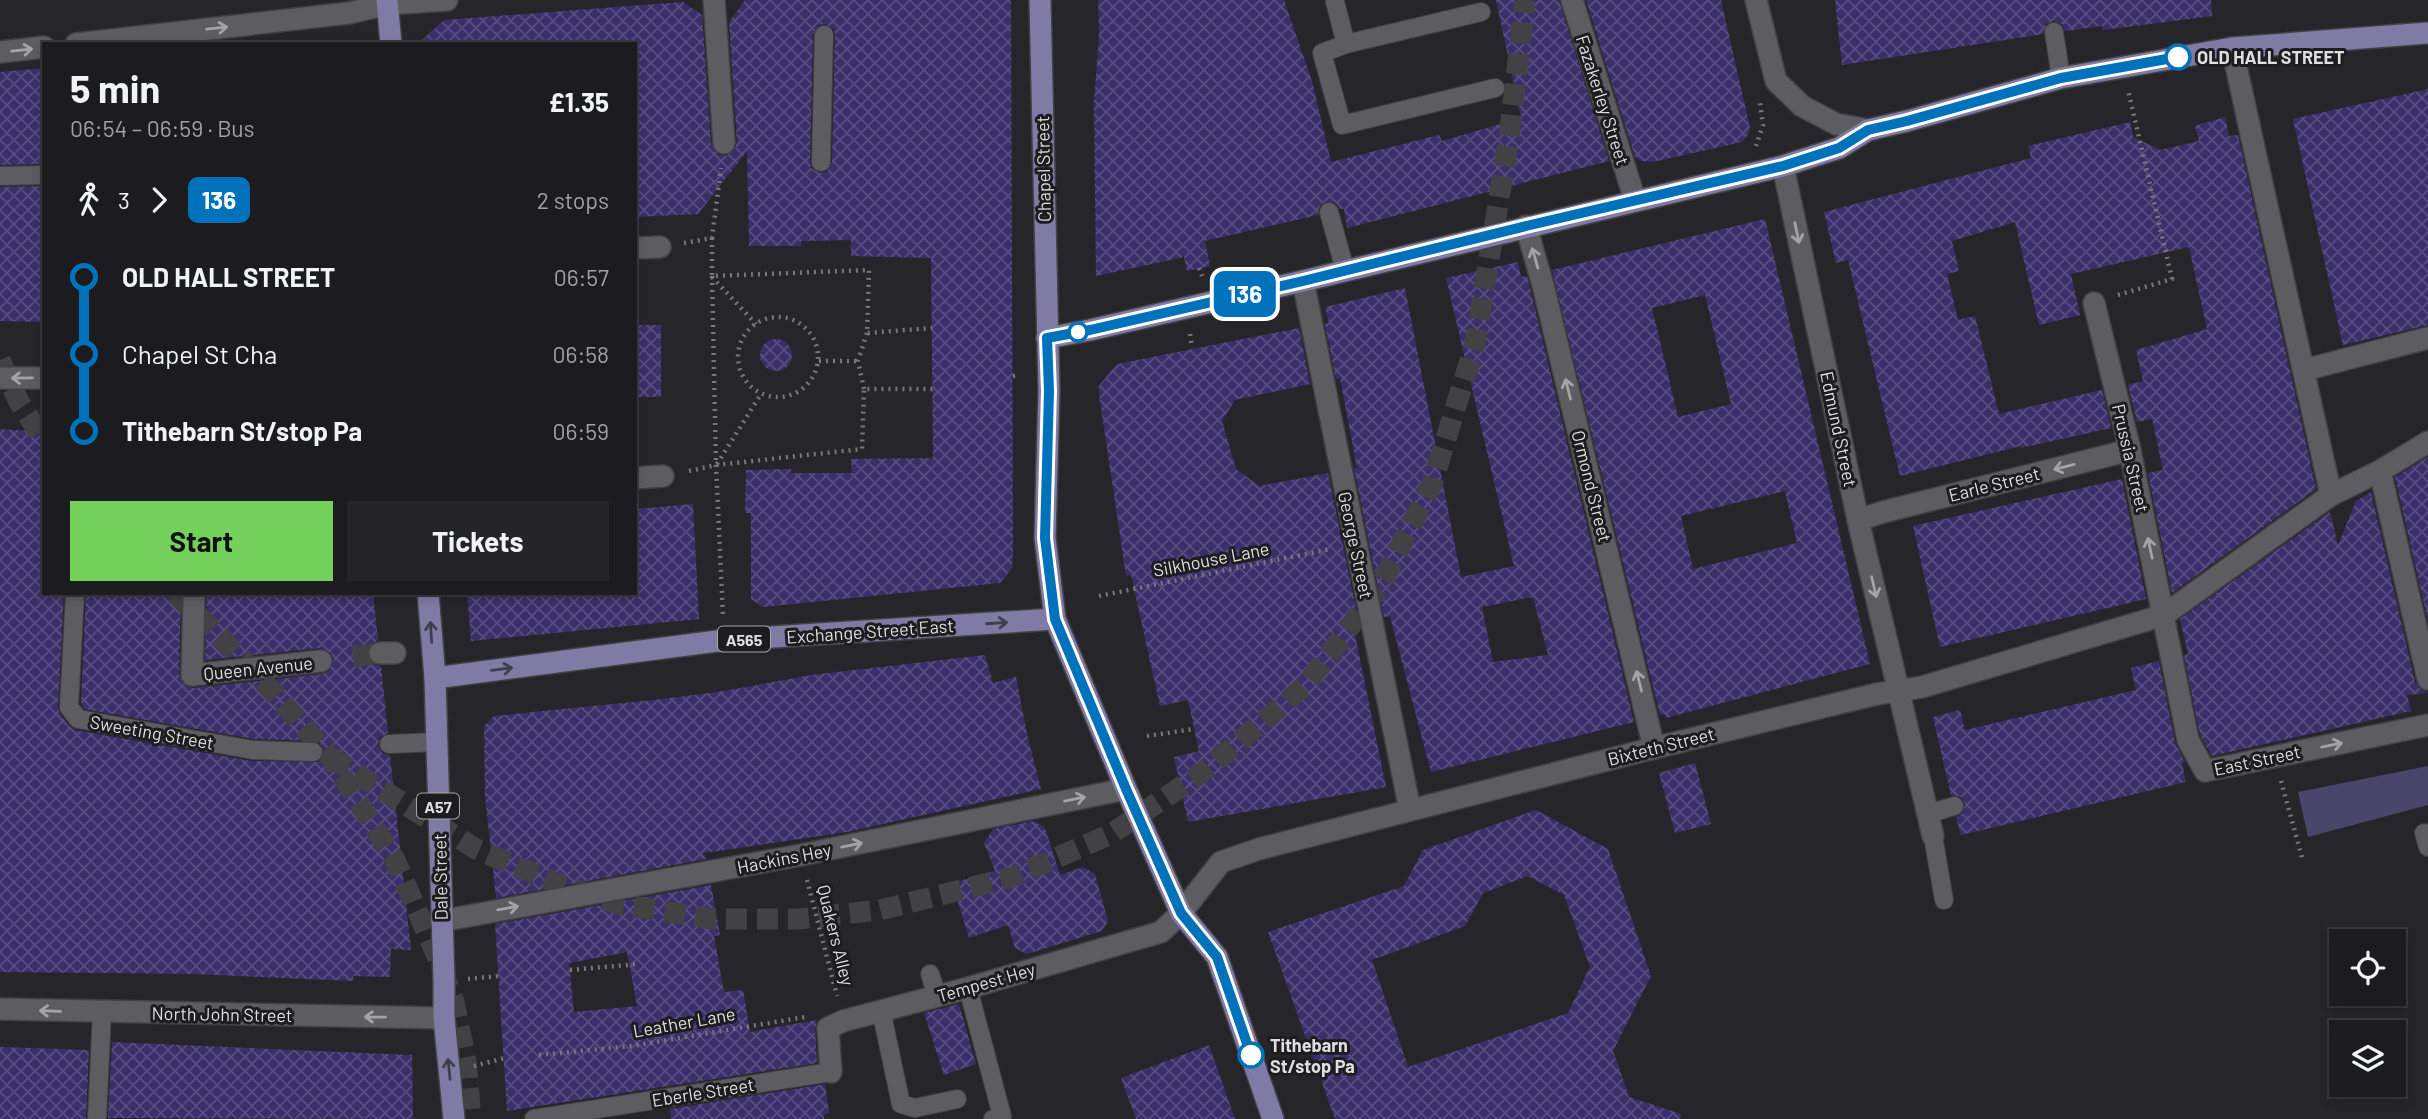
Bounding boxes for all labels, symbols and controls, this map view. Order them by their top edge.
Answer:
one-way arrow [205,21,228,34]
street label: Fazakerley Street [1572,32,1634,168]
one-way arrow [10,43,33,56]
marker: OLD HALL STREET [2165,44,2191,70]
place label: OLD HALL STREET [2197,46,2345,68]
text: 5 min [70,65,160,111]
text: £1.35 [549,86,609,117]
text: 06:54 – 06:59 · Bus [70,114,255,142]
street label: Chapel Street [1031,116,1055,222]
icon: walk [70,181,108,219]
icon: forward [140,181,178,219]
text: 136 [202,185,236,214]
text: 3 [118,186,130,214]
text: 2 stops [537,186,609,214]
one-way arrow [1791,221,1805,244]
one-way arrow [1528,247,1541,269]
text: OLD HALL STREET [122,261,335,292]
text: 06:57 [554,263,609,291]
line badge: 136 [1205,271,1285,317]
text: 136 [1228,279,1262,308]
unlabelled marker [1068,322,1088,342]
text: Chapel St Cha [122,338,277,369]
text: 06:58 [553,340,609,368]
street label: Edmund Street [1816,369,1862,489]
one-way arrow [11,371,34,385]
one-way arrow [1561,378,1574,401]
street label: Prussia Street [2108,402,2154,514]
text: Tithebarn St/stop Pa [122,415,362,446]
text: 06:59 [553,417,609,445]
street label: Ormond Street [1567,428,1617,544]
one-way arrow [2053,461,2075,474]
street label: Earle Street [1946,462,2042,506]
street label: George Street [1334,490,1378,600]
button: Start [70,501,333,581]
button: Tickets [347,501,609,581]
street label: Silkhouse Lane [1151,537,1271,581]
one-way arrow [2143,537,2157,560]
one-way arrow [1868,575,1881,598]
street label: Exchange Street East [785,614,955,648]
one-way arrow [985,616,1008,629]
one-way arrow [424,621,437,644]
road number: A565 [718,626,770,652]
street label: Queen Avenue [202,651,314,685]
one-way arrow [490,663,513,676]
one-way arrow [1632,670,1645,693]
street label: Sweeting Street [88,710,216,754]
street label: Bixteth Street [1605,722,1717,770]
one-way arrow [2320,737,2343,751]
street label: East Street [2212,740,2302,780]
one-way arrow [1063,792,1086,806]
road number: A57 [417,793,459,818]
street label: Dale Street [428,833,452,921]
one-way arrow [840,837,863,851]
street label: Hackins Hey [735,838,833,878]
street label: Quakers Alley [813,882,859,988]
one-way arrow [496,901,519,915]
map controls [2329,929,2406,1097]
button: locate [2329,929,2406,1006]
street label: Tempest Hey [934,958,1038,1006]
street label: North John Street [151,1002,293,1026]
street label: Leather Lane [631,1002,737,1042]
one-way arrow [39,1004,62,1017]
one-way arrow [364,1010,387,1024]
button: layers [2329,1020,2406,1097]
place label: Tithebarn St/stop Pa [1270,1034,1355,1077]
marker: Tithebarn St/stop Pa [1238,1042,1264,1068]
one-way arrow [442,1058,455,1080]
street label: Eberle Street [650,1073,756,1111]

